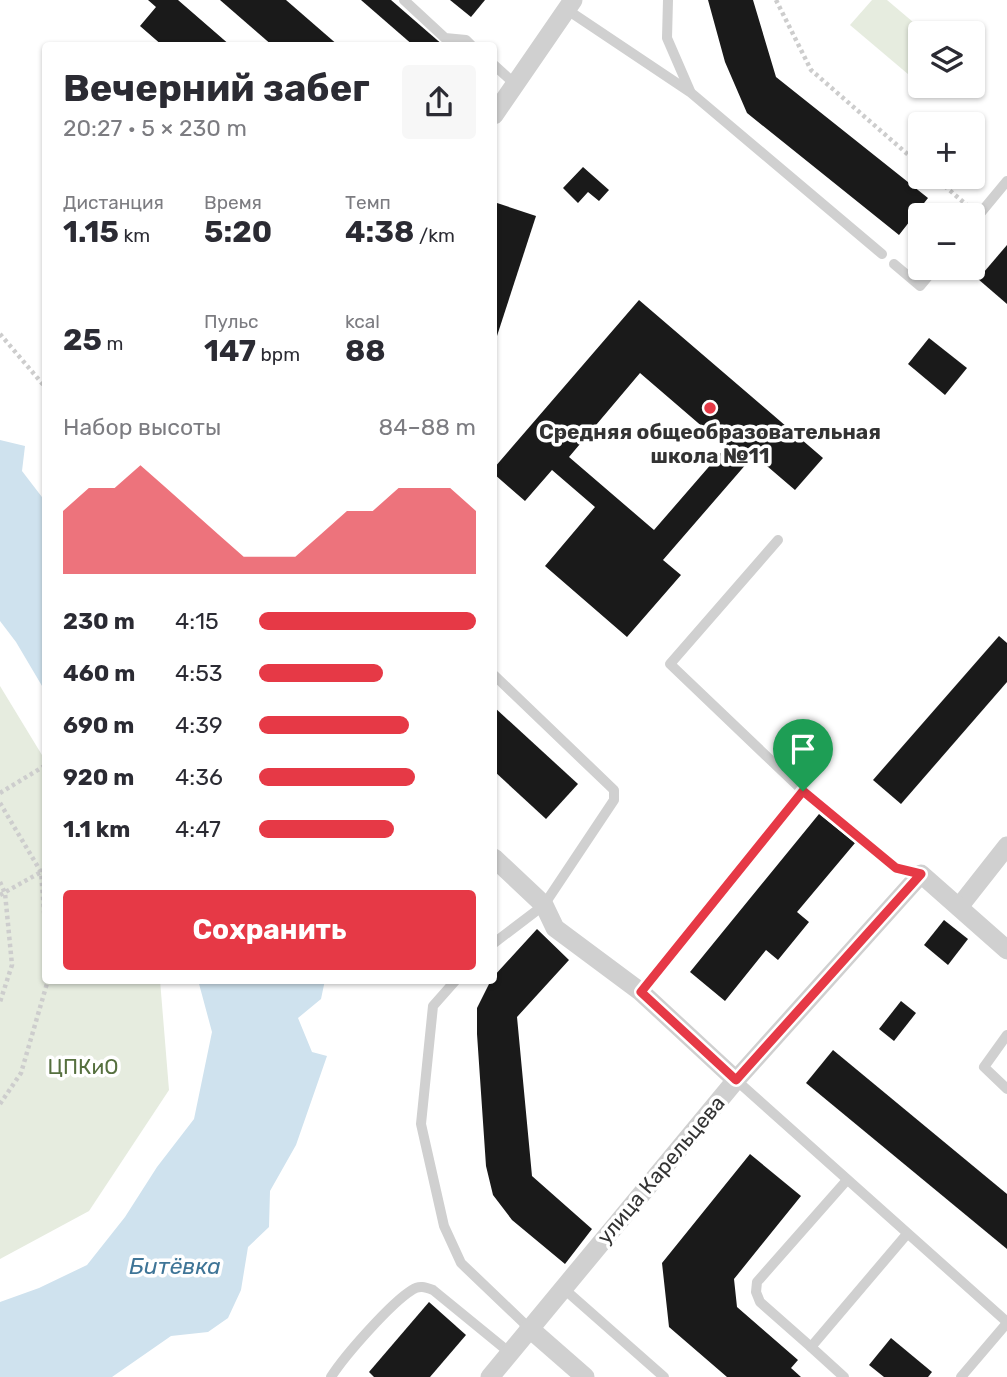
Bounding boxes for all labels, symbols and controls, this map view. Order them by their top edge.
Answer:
map controls [908,21,985,280]
button: layers [908,21,985,98]
text: Вечерний забег [63,65,370,111]
button: share [402,65,476,139]
button: + [908,112,985,189]
text: 20:27 · 5 × 230 m [63,114,247,142]
text: Дистанция [63,191,164,214]
text: Время [204,191,262,214]
text: Темп [345,191,391,214]
button: − [908,203,985,280]
text: 1.15 [63,214,119,250]
text: 5:20 [204,214,272,250]
text: 4:38 [345,214,414,250]
text: km [119,224,150,247]
text: /km [414,224,455,247]
text: Пульс [204,310,258,333]
text: kcal [345,310,380,333]
text: 25 [63,322,102,358]
text: m [102,332,123,355]
text: 147 [204,333,256,369]
text: 88 [345,333,386,369]
text: bpm [256,343,300,366]
marker: Средняя общеобразовательная школа №11 [702,400,718,416]
text: Набор высоты [63,413,221,441]
text: 84–88 m [379,413,476,441]
place label: Средняя общеобразовательная школа №11 [539,419,881,468]
text: 230 m [63,607,135,635]
text: 4:15 [175,607,219,635]
text: 460 m [63,659,135,687]
text: 4:53 [175,659,223,687]
text: 690 m [63,711,134,739]
text: 4:39 [175,711,223,739]
pin [773,719,833,791]
icon: arrive [784,730,822,768]
text: 920 m [63,763,134,791]
text: 4:36 [175,763,223,791]
text: 1.1 km [63,815,130,843]
text: 4:47 [175,815,221,843]
button: Сохранить [63,890,476,970]
park label: ЦПКиО [48,1054,118,1079]
street label: улица Карельцева [591,1091,730,1249]
water label: Битёвка [129,1252,221,1280]

